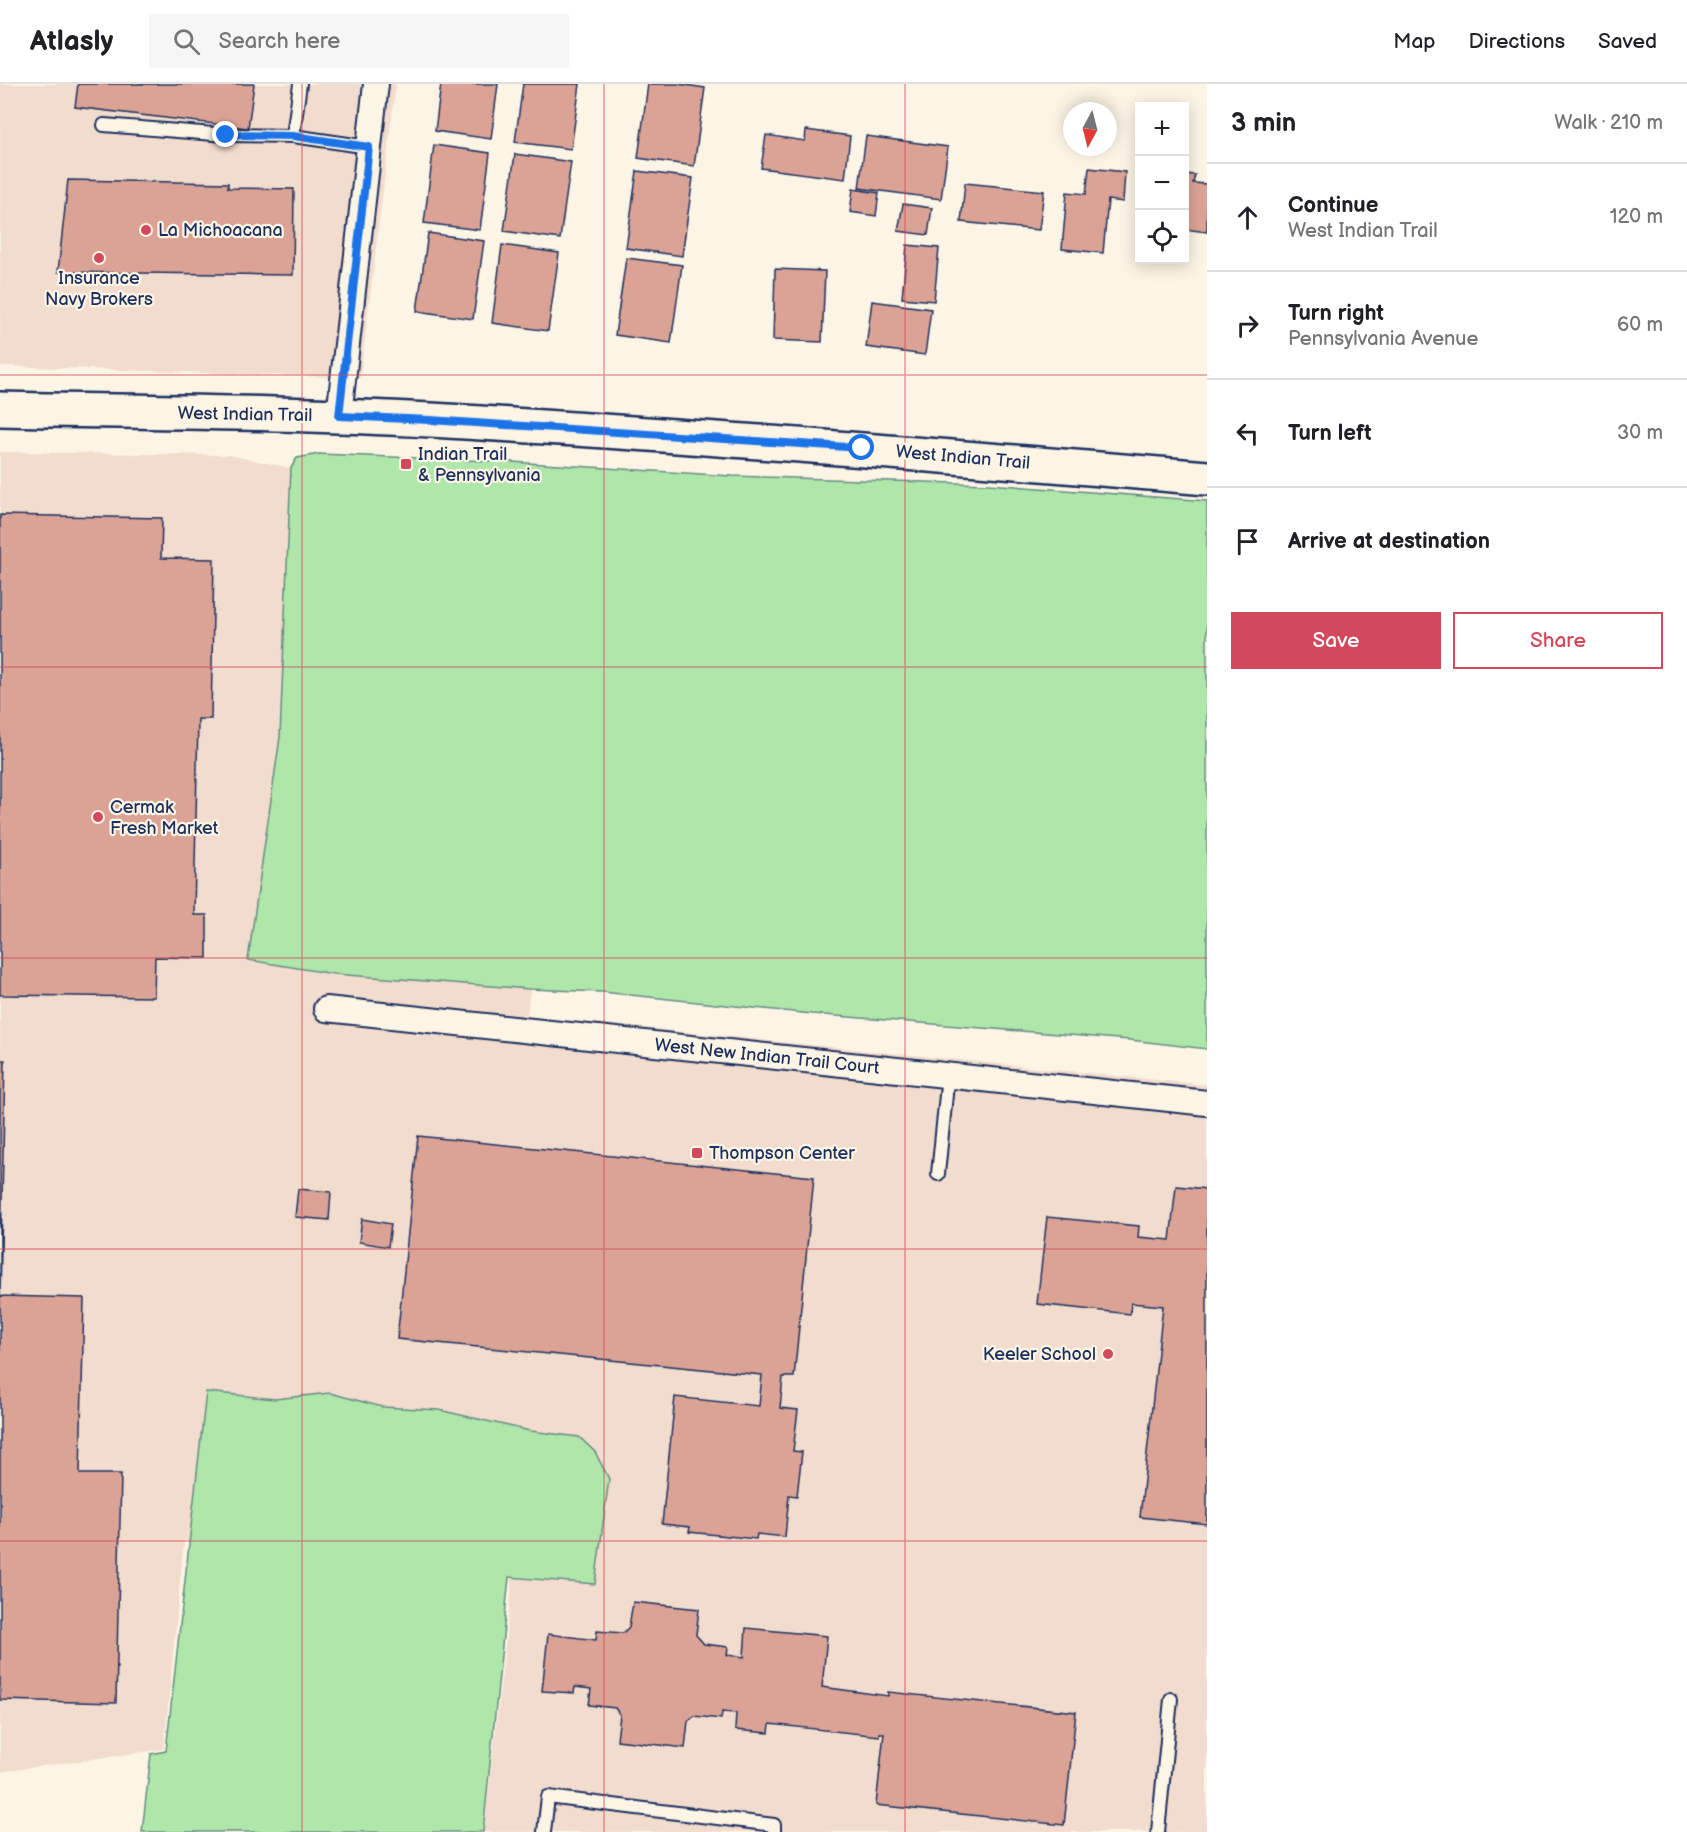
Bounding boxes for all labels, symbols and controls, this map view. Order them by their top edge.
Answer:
search box [149,14,569,68]
text: Atlasly [30,25,113,58]
icon: search [170,25,203,58]
text: Search here [218,28,340,55]
text: Map [1393,29,1436,54]
text: Directions [1469,29,1565,54]
text: Saved [1598,29,1657,54]
north arrow [1063,102,1117,156]
map controls [1135,102,1189,264]
button: + [1135,102,1189,156]
text: 3 min [1231,108,1296,139]
text: Walk · 210 m [1554,111,1663,135]
route end [212,121,238,147]
button: − [1135,156,1189,210]
text: Continue [1288,192,1378,219]
icon: ahead [1231,201,1264,234]
text: 120 m [1610,205,1663,229]
button: locate [1135,210,1189,264]
text: West Indian Trail [1288,219,1438,243]
place label: La Michoacana [158,220,283,241]
marker: La Michoacana [139,223,153,237]
marker: Insurance Navy Brokers [92,251,106,265]
place label: Insurance Navy Brokers [45,268,153,310]
text: Turn right [1288,300,1384,327]
icon: right [1231,309,1264,342]
text: 60 m [1617,313,1663,337]
text: Pennsylvania Avenue [1288,327,1478,351]
street label: West Indian Trail [177,403,313,426]
icon: left [1231,417,1264,450]
text: Turn left [1288,420,1372,447]
text: 30 m [1617,421,1663,445]
route start [848,434,874,460]
street label: West Indian Trail [895,441,1031,474]
place label: Indian Trail & Pennsylvania [418,444,541,486]
marker: Indian Trail & Pennsylvania [399,457,413,471]
icon: arrive [1231,525,1264,558]
text: Arrive at destination [1288,528,1490,555]
button: Save [1231,612,1441,669]
button: Share [1453,612,1663,669]
place label: Cermak Fresh Market [110,797,219,839]
marker: Cermak Fresh Market [91,810,105,824]
street label: West New Indian Trail Court [654,1034,881,1079]
place label: Thompson Center [709,1143,855,1164]
marker: Thompson Center [690,1146,704,1160]
place label: Keeler School [983,1344,1096,1365]
marker: Keeler School [1101,1347,1115,1361]

